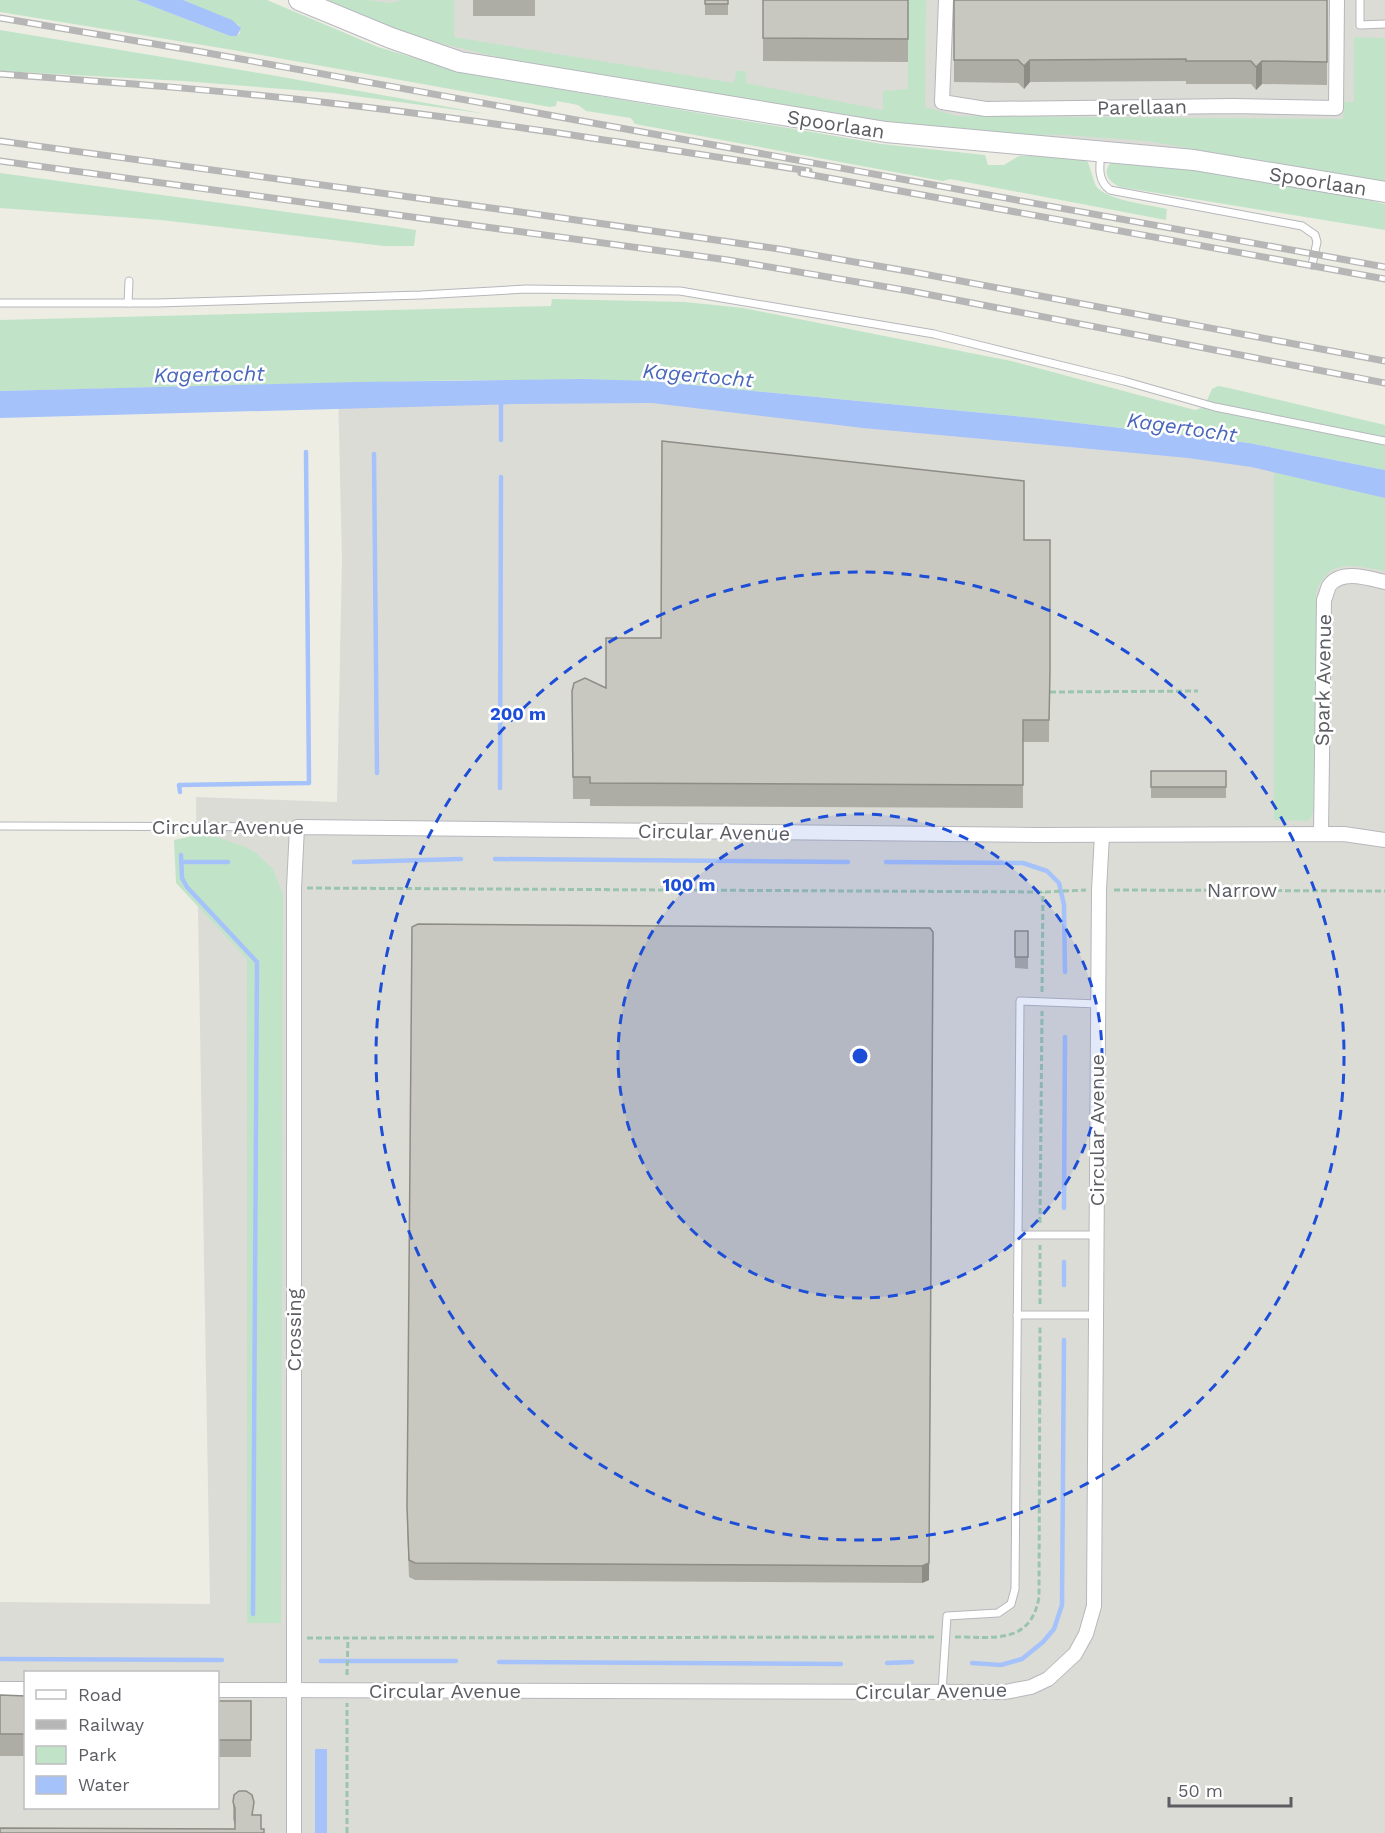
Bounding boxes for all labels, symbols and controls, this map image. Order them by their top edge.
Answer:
street label: Parellaan [1097,94,1187,120]
street label: Spoorlaan [785,104,887,144]
street label: Spoorlaan [1267,161,1369,201]
water label: Kagertocht [642,358,755,392]
water label: Kagertocht [153,361,265,387]
water label: Kagertocht [1125,407,1239,447]
street label: Spark Avenue [1310,614,1336,746]
text: 200 m [490,703,546,724]
street label: Circular Avenue [152,815,304,839]
street label: Circular Avenue [638,819,790,845]
text: 100 m [662,874,716,895]
street label: Narrow [1207,878,1277,902]
centre of rings [850,1046,870,1066]
street label: Circular Avenue [1085,1054,1109,1206]
street label: Crossing [282,1288,306,1371]
legend [24,1671,219,1809]
street label: Circular Avenue [855,1678,1007,1704]
street label: Circular Avenue [369,1679,521,1703]
text: Road [78,1684,122,1705]
text: Railway [78,1714,145,1735]
text: Park [78,1744,117,1765]
scale bar [1169,1770,1290,1808]
text: Water [78,1774,130,1795]
text: 50 m [1178,1780,1223,1801]

